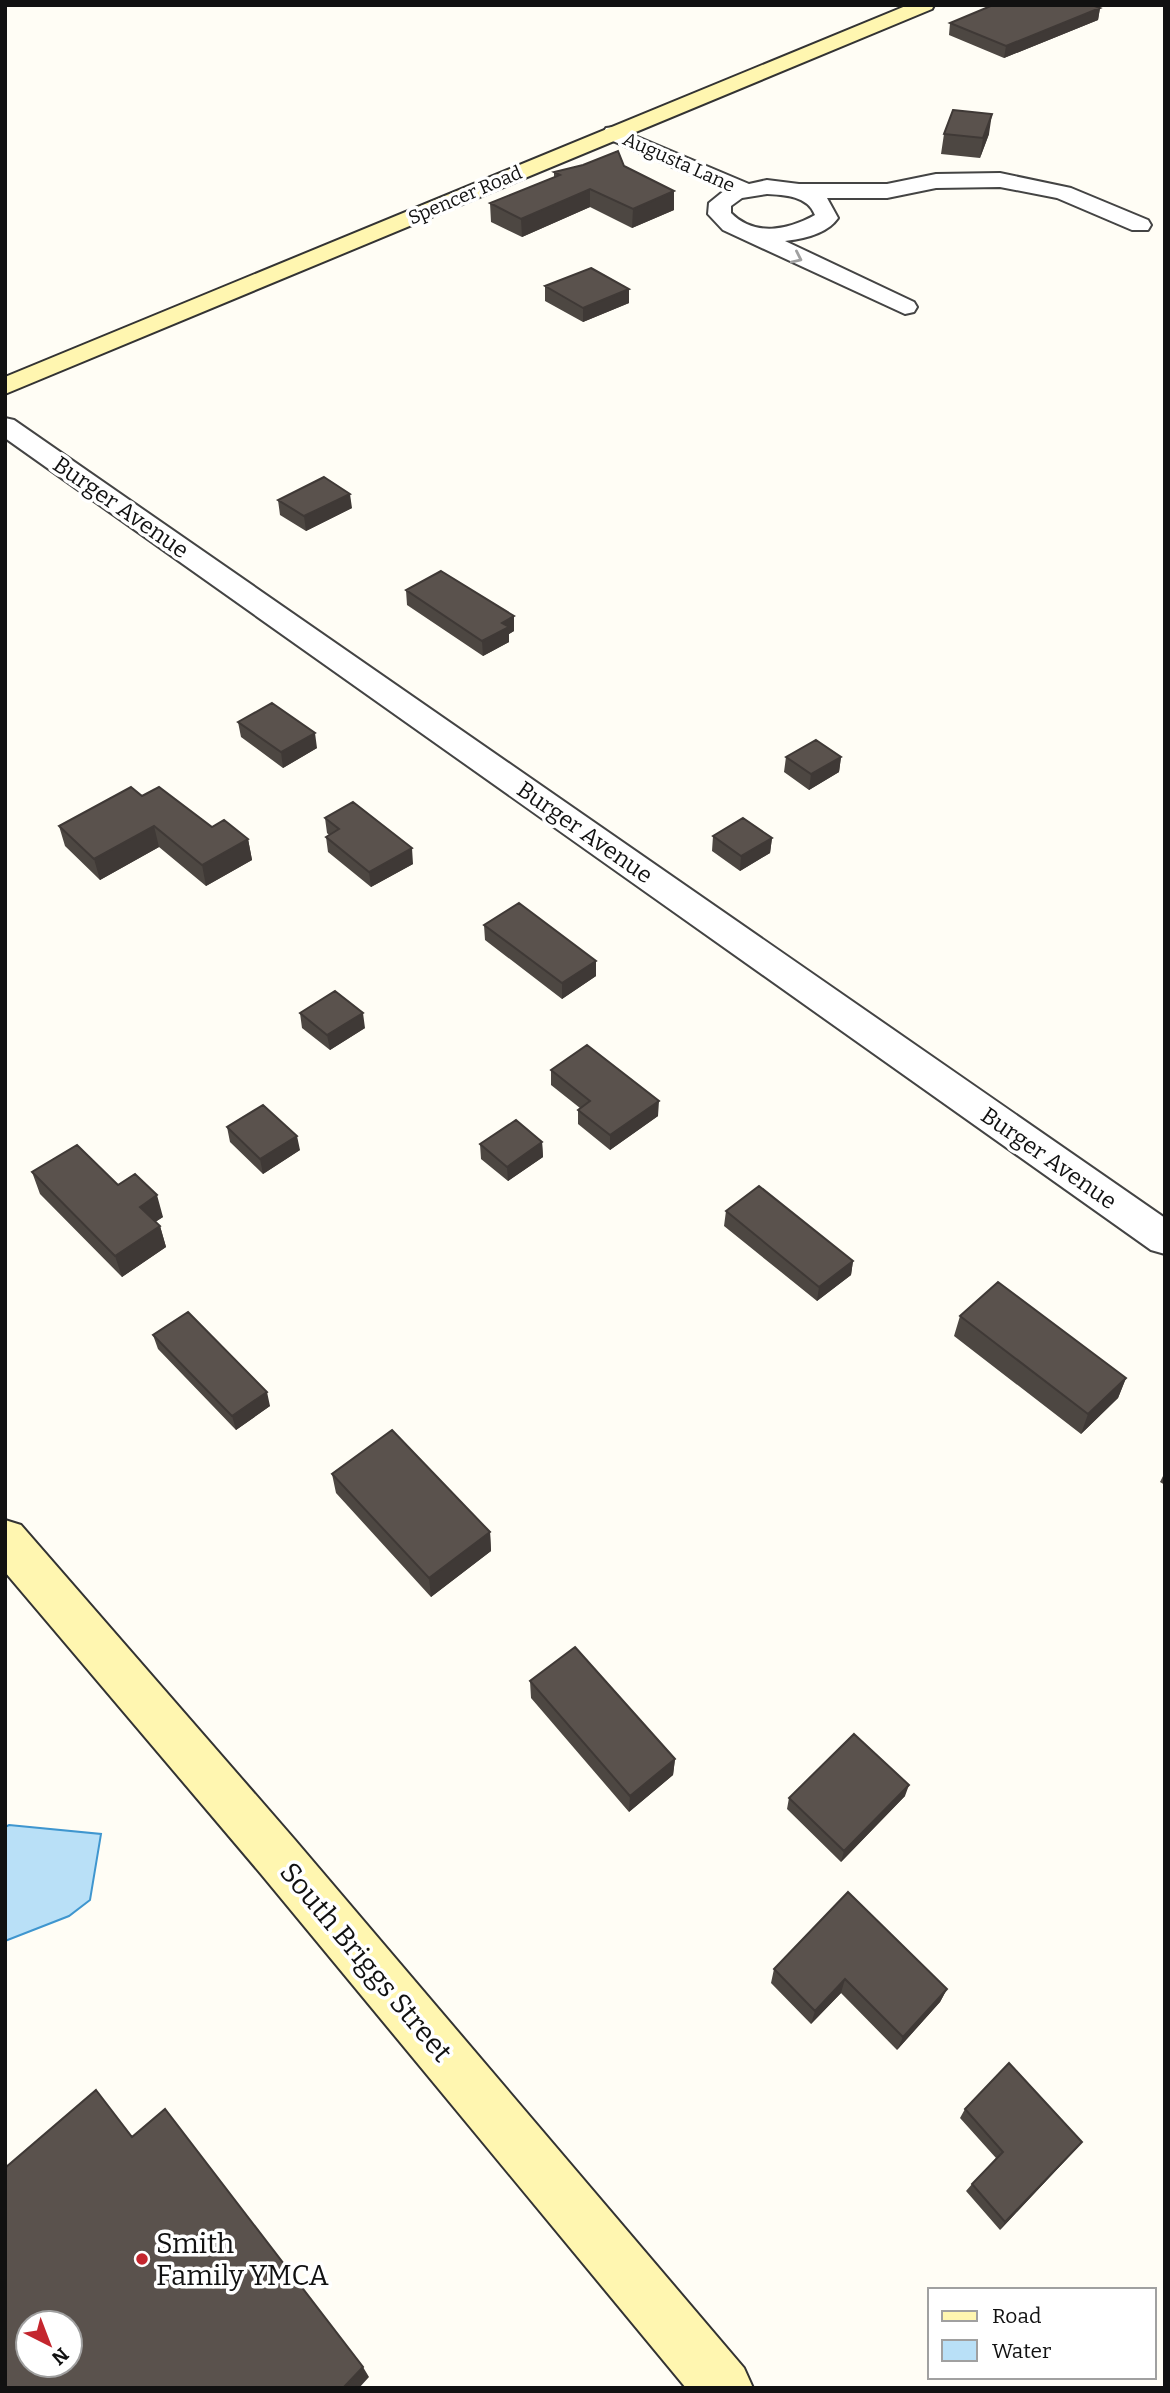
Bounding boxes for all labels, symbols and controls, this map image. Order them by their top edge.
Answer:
street label: Augusta Lane [619,127,739,197]
street label: Spencer Road [405,161,525,229]
one-way arrow [790,250,802,264]
street label: Burger Avenue [48,450,194,564]
street label: Burger Avenue [512,775,658,889]
street label: Burger Avenue [976,1101,1122,1215]
street label: South Briggs Street [273,1856,459,2068]
place label: Smith Family YMCA [156,2227,329,2292]
marker: Smith Family YMCA [134,2251,150,2267]
legend [928,2288,1156,2379]
text: Road [992,2303,1041,2329]
north arrow [14,2309,84,2379]
text: Water [992,2338,1051,2364]
text: N [47,2343,73,2370]

